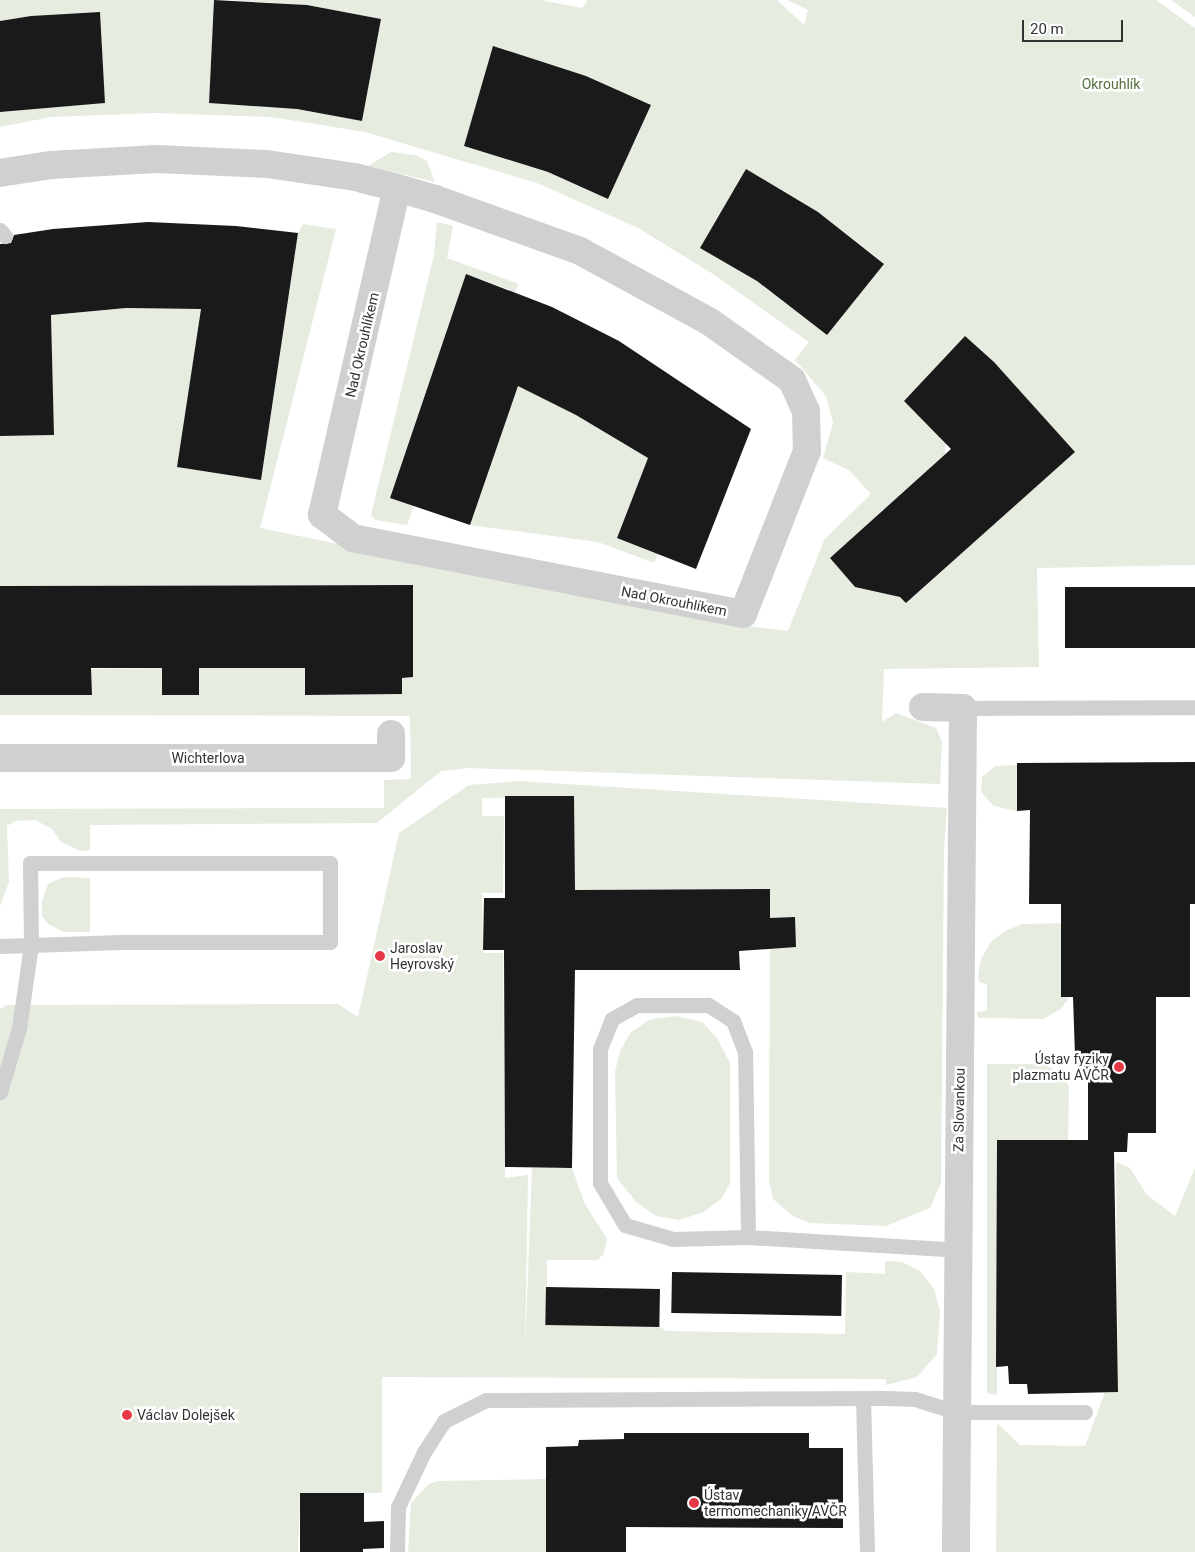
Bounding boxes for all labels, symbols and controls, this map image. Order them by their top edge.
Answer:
scale bar [1025,10,1126,42]
text: 20 m [1030,20,1064,38]
park label: Okrouhlík [1082,76,1140,92]
street label: Nad Okrouhlíkem [342,291,382,399]
street label: Nad Okrouhlíkem [620,583,728,619]
street label: Wichterlova [171,750,245,766]
place label: Jaroslav Heyrovský [390,940,454,972]
marker: Jaroslav Heyrovský [374,950,386,962]
place label: Ústav fyziky plazmatu AVČR [1012,1051,1109,1084]
marker: Ústav fyziky plazmatu AVČR [1113,1061,1125,1073]
street label: Za Slovankou [950,1068,968,1152]
place label: Václav Dolejšek [137,1407,235,1423]
marker: Václav Dolejšek [121,1409,133,1421]
place label: Ústav termomechaniky AVČR [704,1487,847,1520]
marker: Ústav termomechaniky AVČR [688,1497,700,1509]

